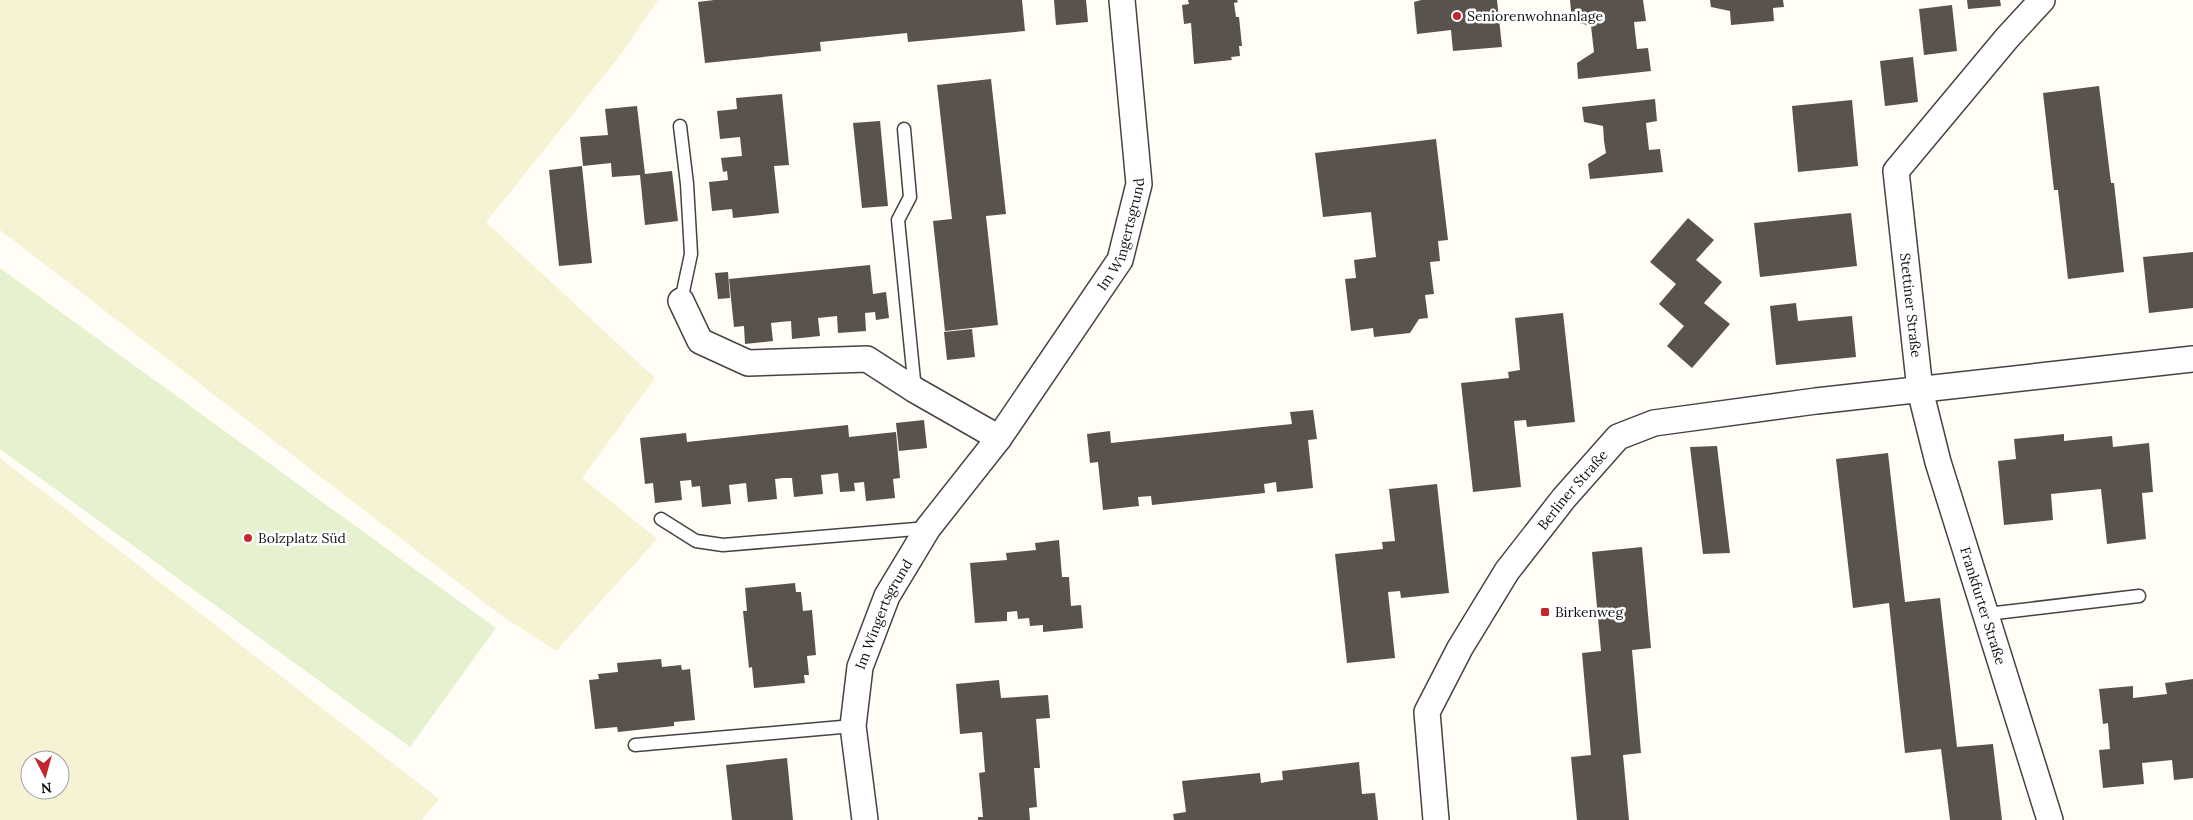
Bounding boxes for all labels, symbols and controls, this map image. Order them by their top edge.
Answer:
place label: Seniorenwohnanlage [1467,7,1604,25]
marker: Seniorenwohnanlage [1451,10,1463,22]
street label: Im Wingertsgrund [1093,177,1148,294]
street label: Stettiner Straße [1896,252,1925,359]
street label: Berliner Straße [1534,446,1612,533]
place label: Bolzplatz Süd [258,529,346,547]
marker: Bolzplatz Süd [242,532,254,544]
street label: Frankfurter Straße [1956,545,2010,667]
street label: Im Wingertsgrund [851,556,916,672]
place label: Birkenweg [1555,603,1623,621]
marker: Birkenweg [1539,606,1551,618]
north arrow [20,750,70,800]
text: N [40,778,53,797]

